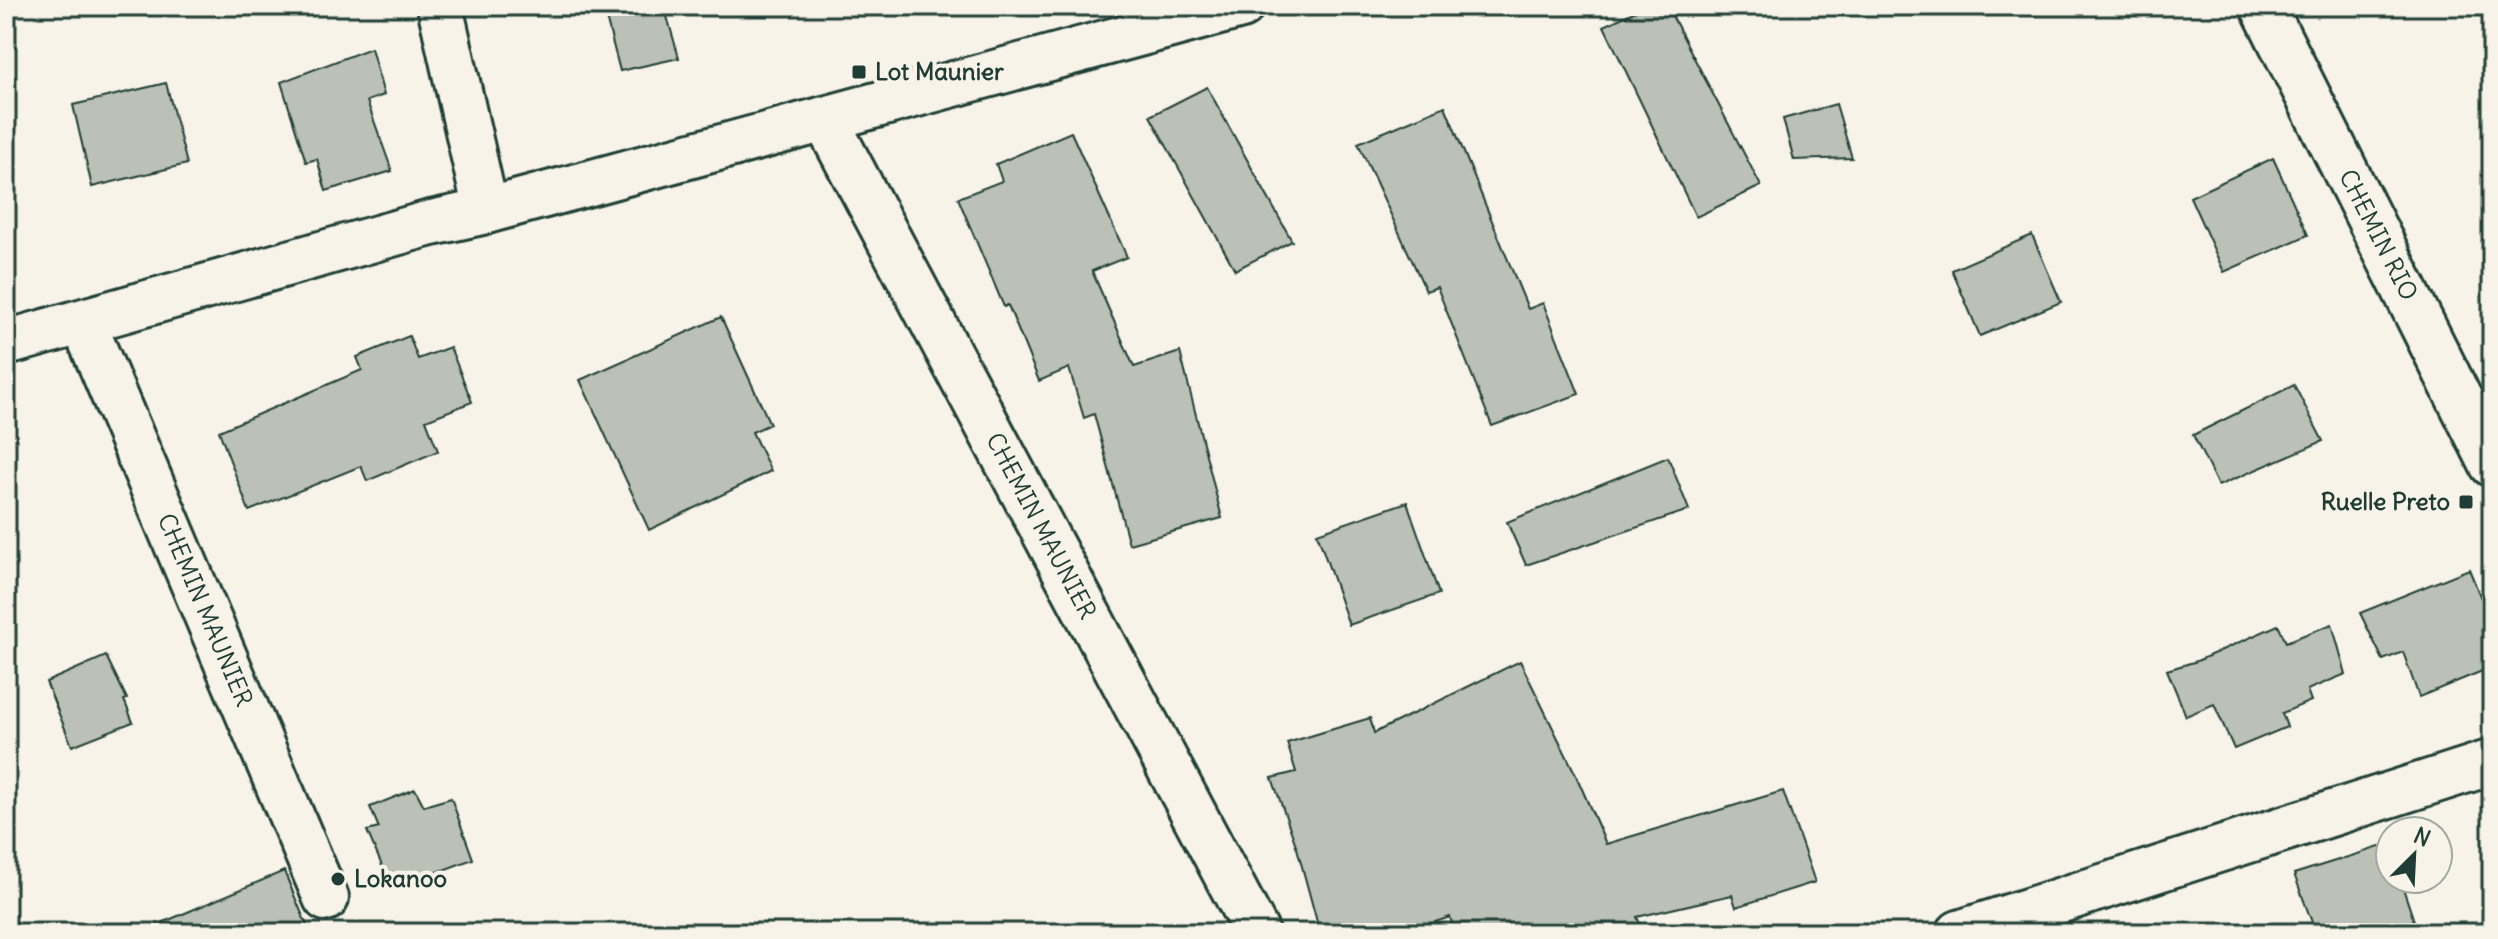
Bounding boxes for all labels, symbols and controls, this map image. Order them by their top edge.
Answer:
place label: Lot Maunier [875,56,1004,86]
marker: Lot Maunier [850,63,868,81]
street label: CHEMIN RIO [2333,164,2425,305]
street label: CHEMIN MAUNIER [980,427,1104,624]
place label: Ruelle Preto [2321,486,2450,516]
marker: Ruelle Preto [2457,493,2475,511]
street label: CHEMIN MAUNIER [152,509,260,711]
north arrow [2374,815,2454,895]
text: N [2409,821,2435,853]
place label: Lokanoo [354,863,447,893]
marker: Lokanoo [329,870,347,888]

